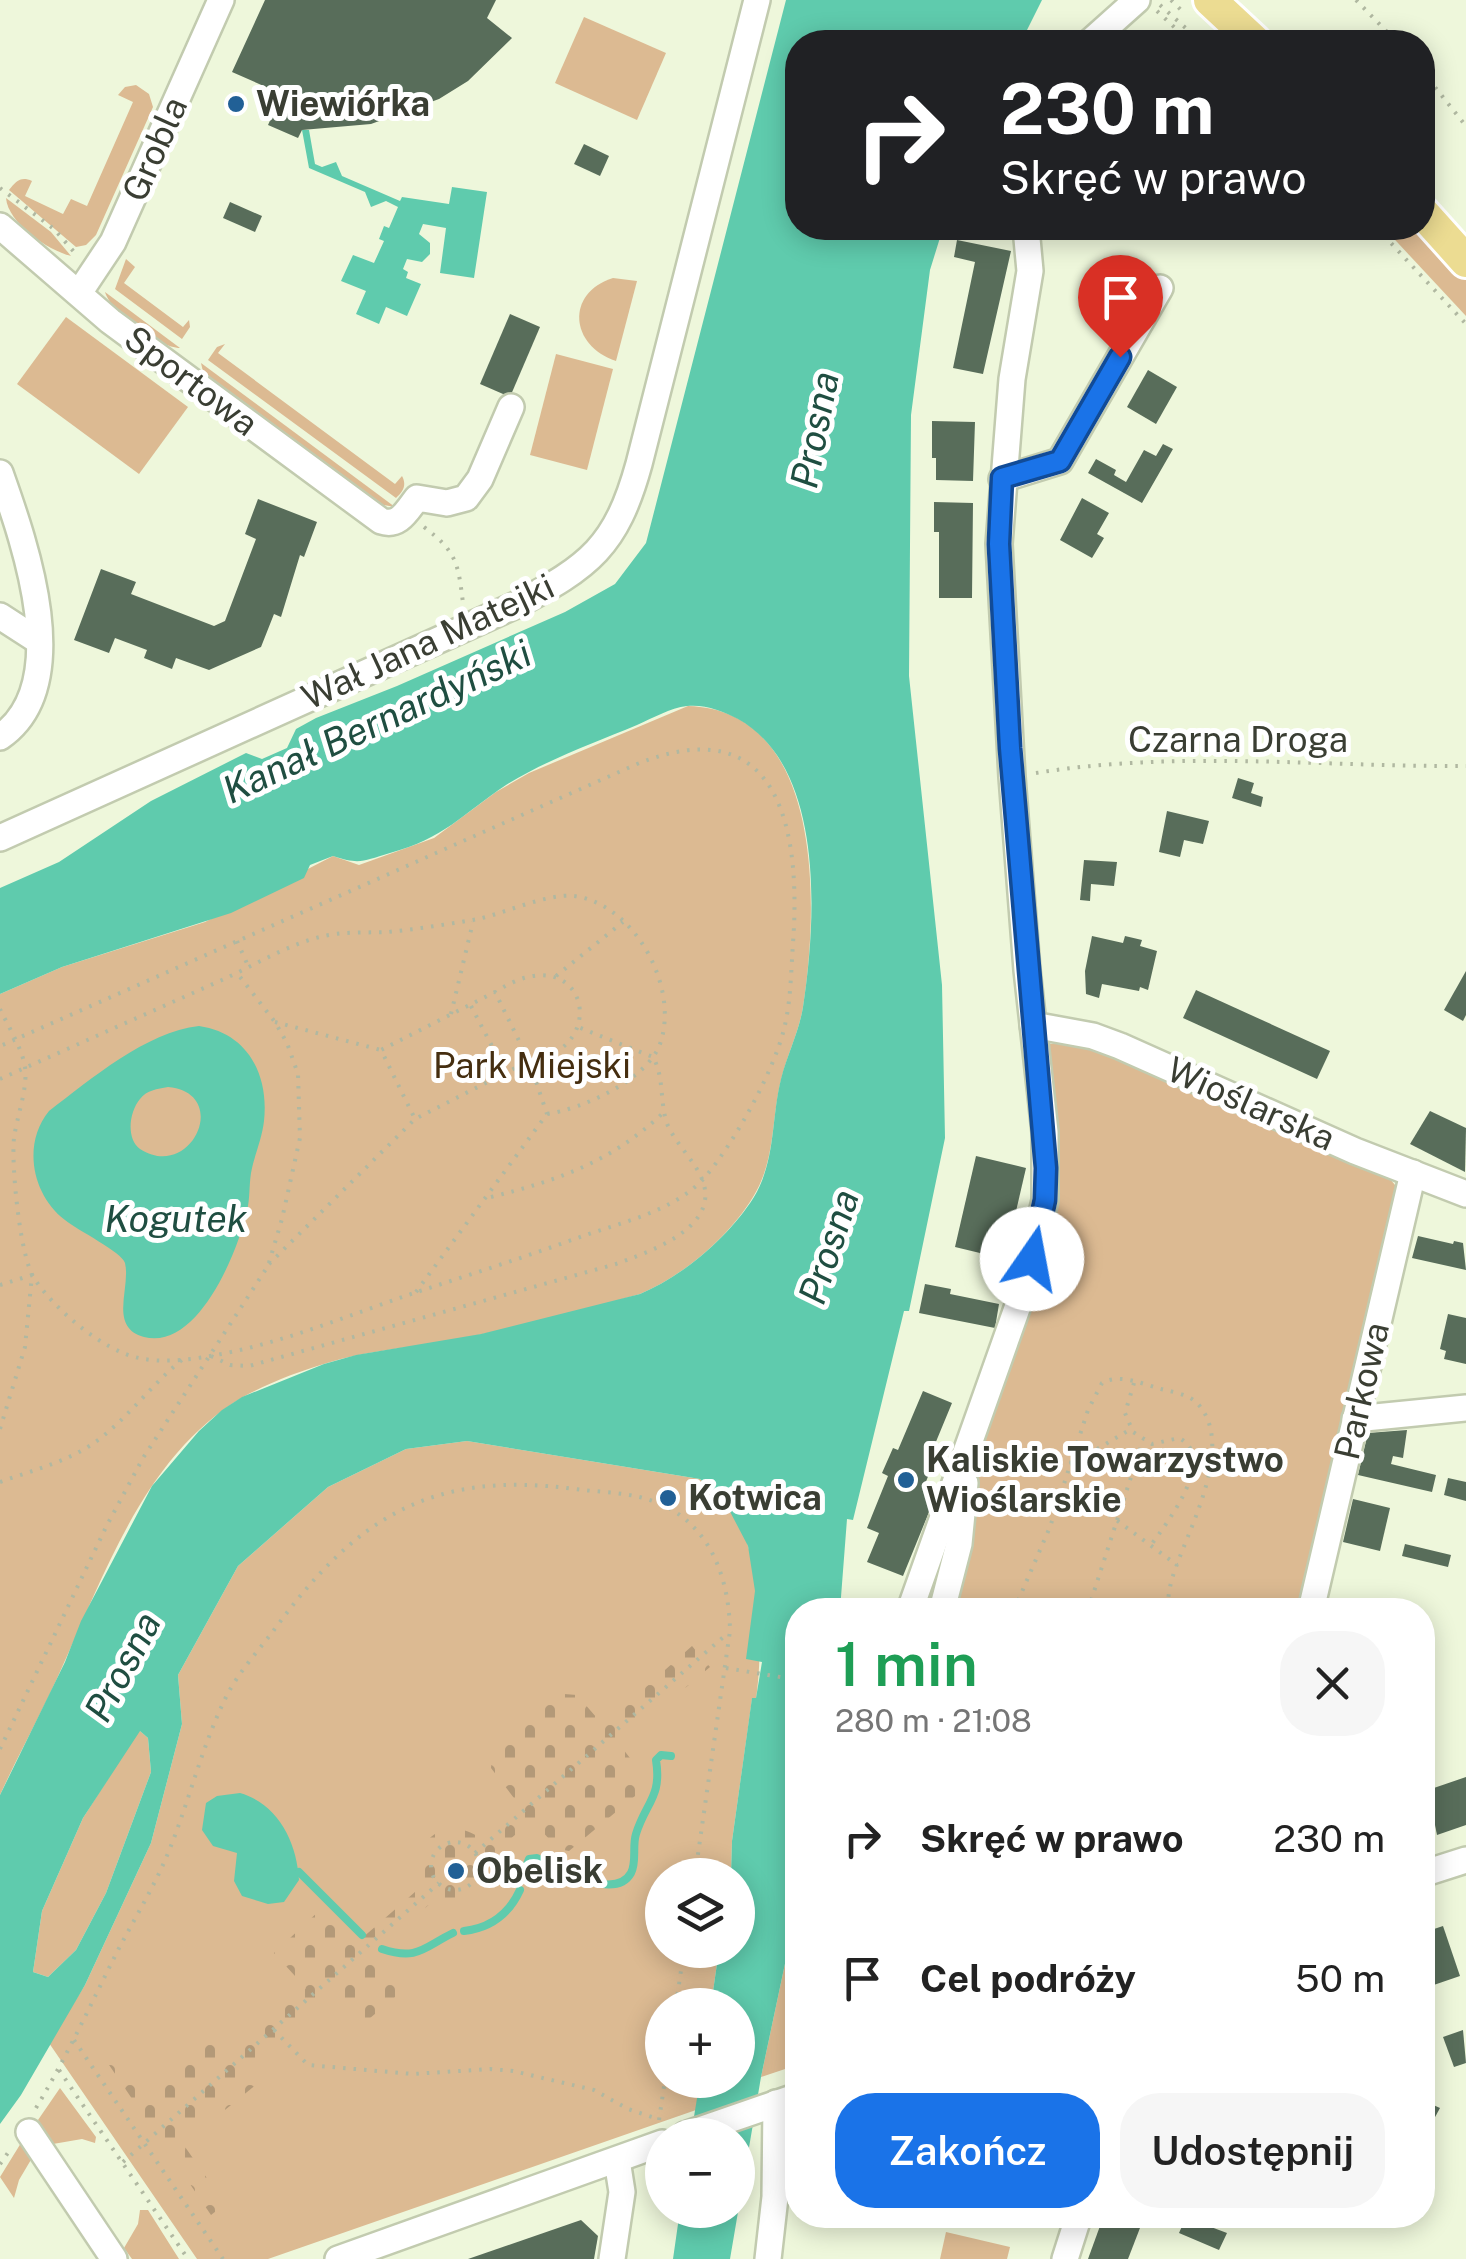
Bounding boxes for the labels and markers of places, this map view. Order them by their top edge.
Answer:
place label: Wiewiórka [256,83,430,124]
marker: Wiewiórka [225,93,247,115]
pin [1078,255,1163,358]
place label: Kaliskie Towarzystwo Wioślarskie [926,1439,1284,1520]
marker: Kaliskie Towarzystwo Wioślarskie [895,1469,917,1491]
place label: Kotwica [688,1477,822,1518]
marker: Kotwica [657,1487,679,1509]
place label: Obelisk [476,1850,603,1891]
marker: Obelisk [445,1860,467,1882]

